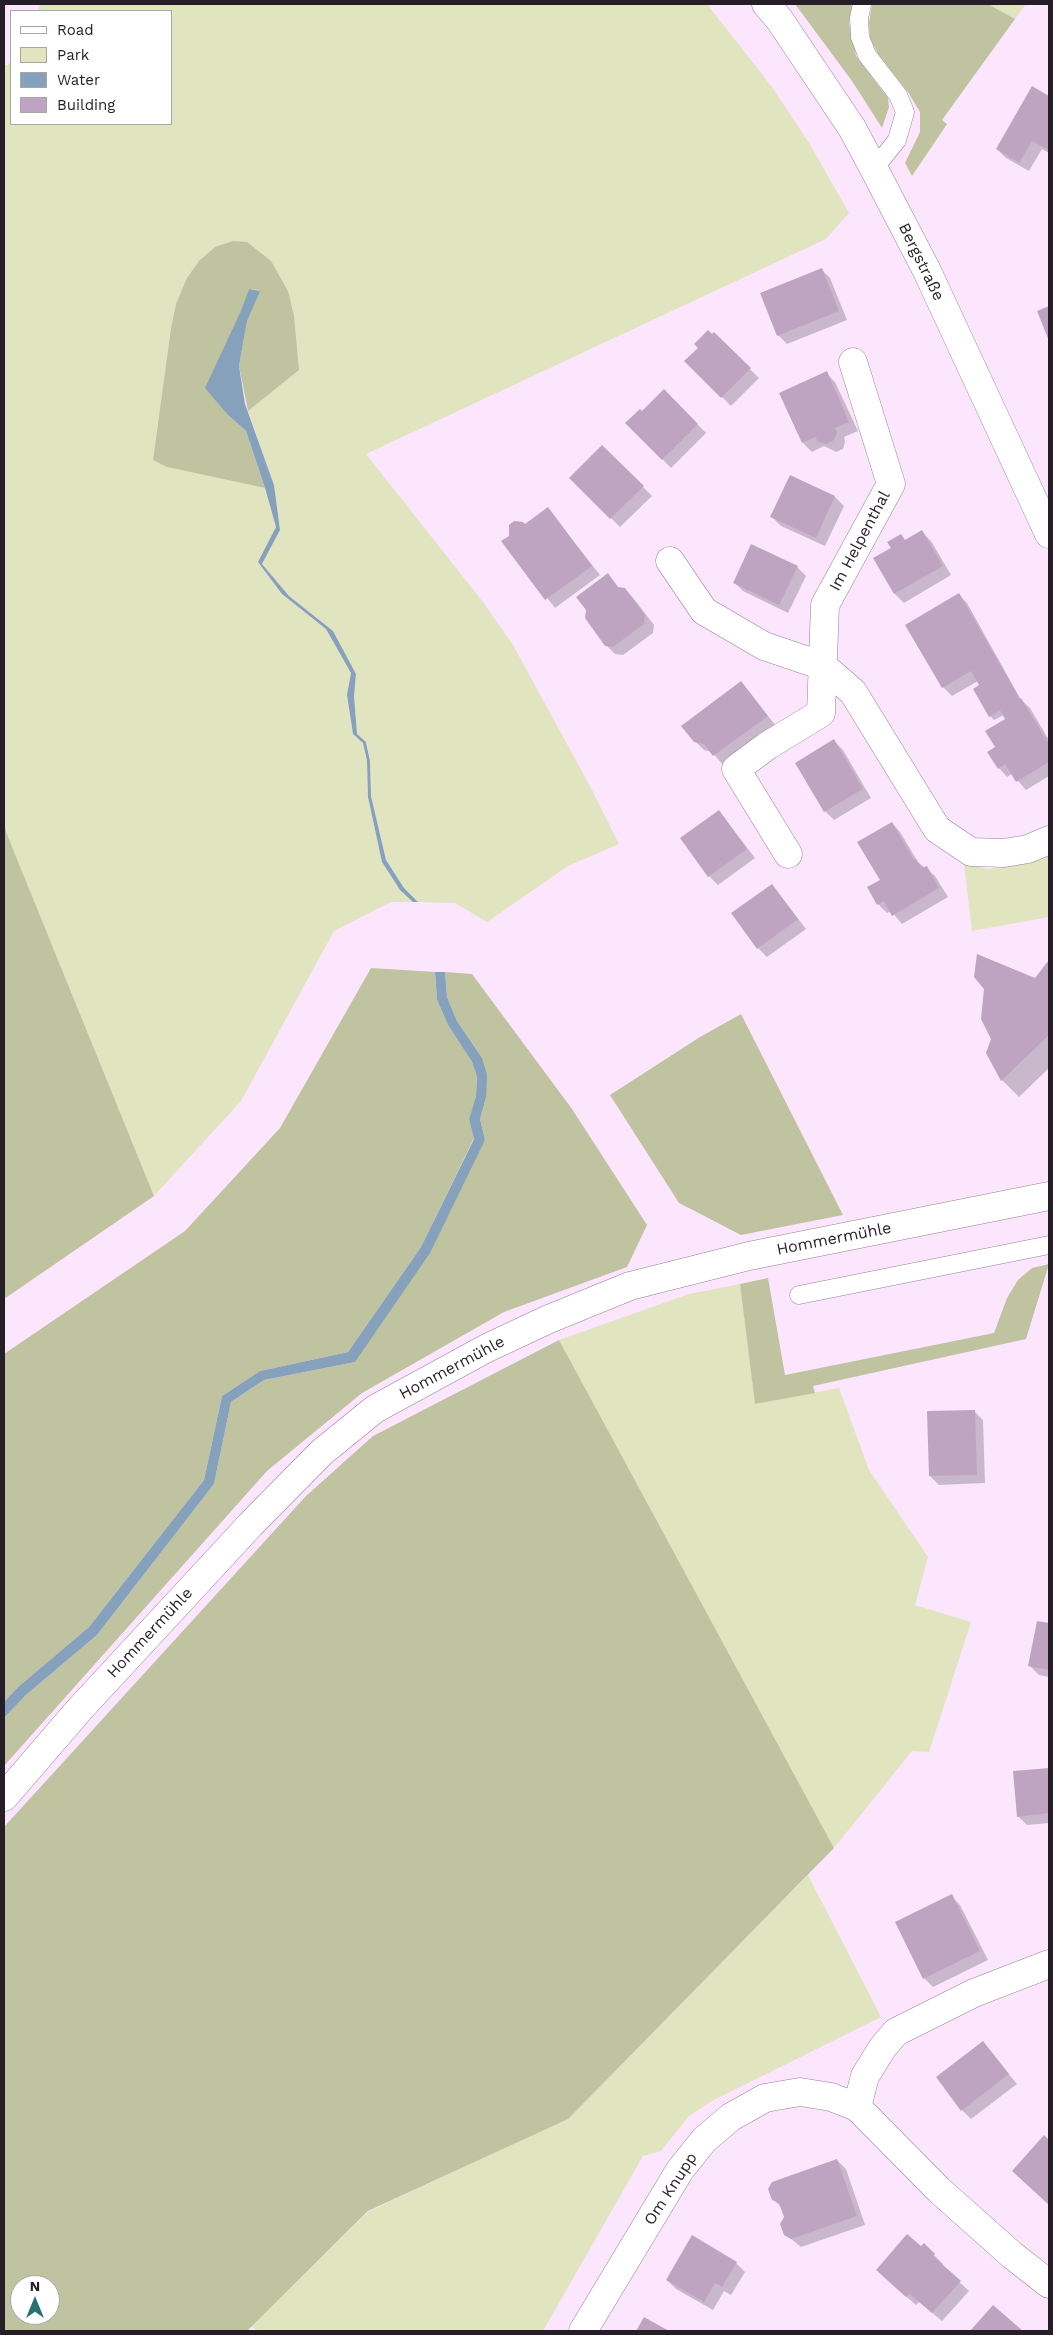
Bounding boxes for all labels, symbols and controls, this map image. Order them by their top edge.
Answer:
legend [10,10,172,125]
text: Road [57,21,94,39]
text: Park [57,46,89,64]
text: Water [57,71,100,89]
text: Building [57,96,115,114]
street label: Bergstraße [894,220,948,304]
street label: Im Helpenthal [826,488,894,594]
street label: Hommermühle [775,1218,893,1260]
street label: Hommermühle [396,1332,508,1404]
street label: Hommermühle [103,1584,197,1682]
street label: Om Knupp [640,2149,702,2229]
north arrow [10,2275,60,2325]
text: N [30,2278,40,2294]

